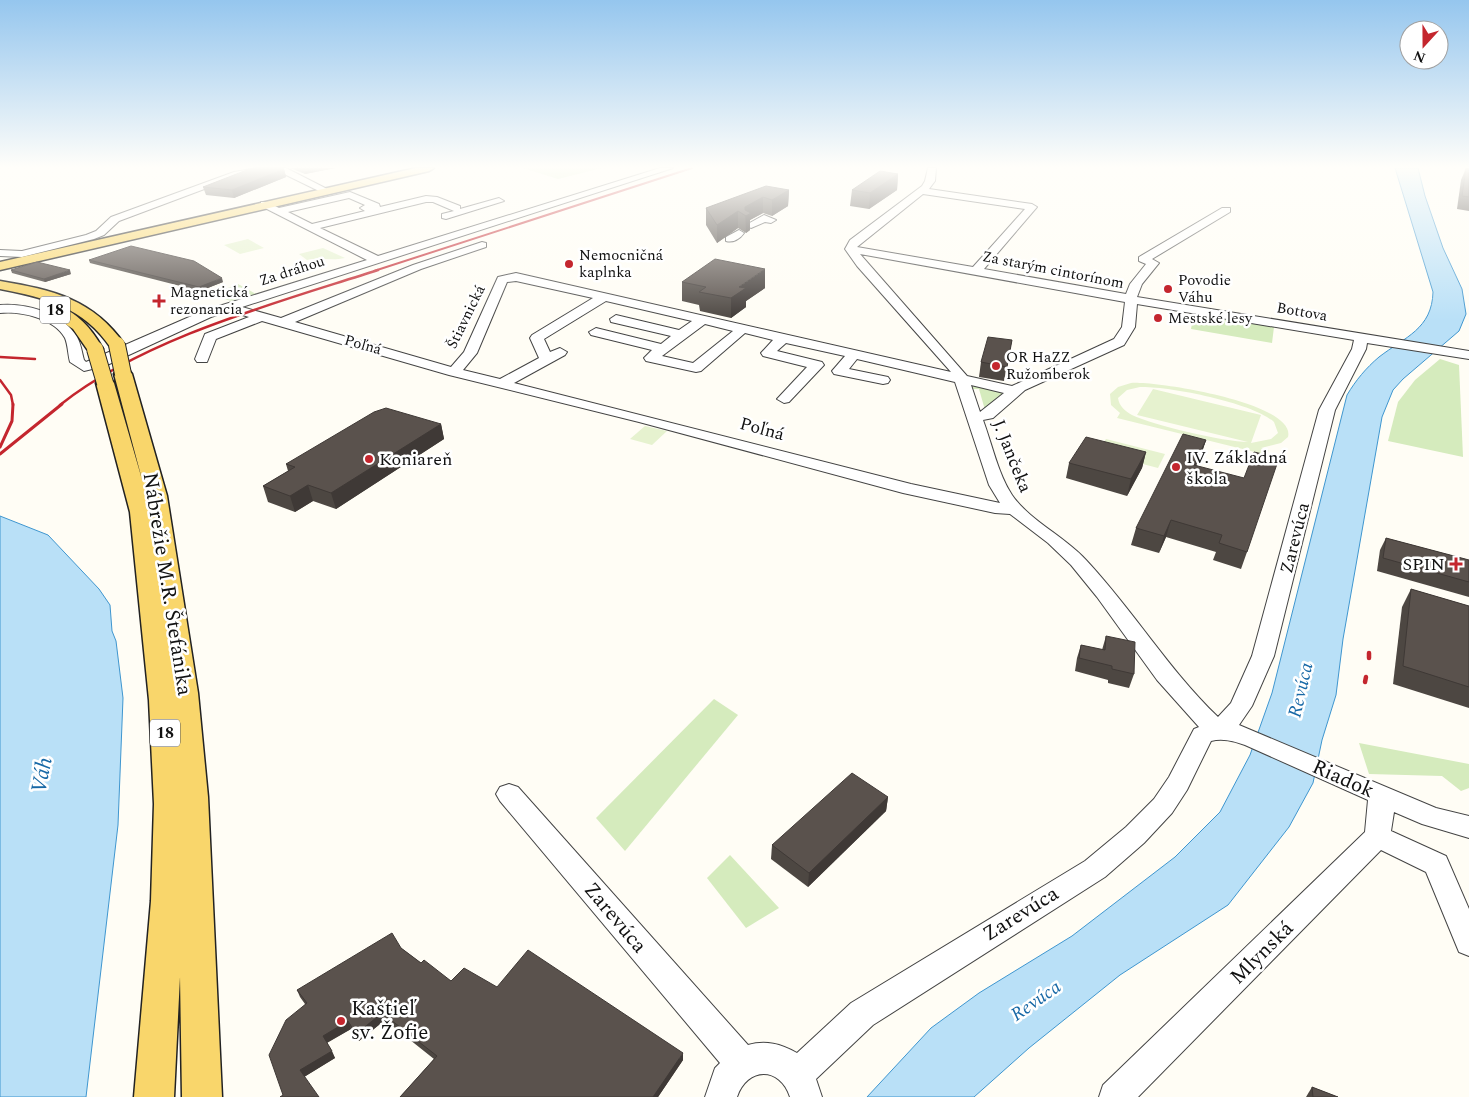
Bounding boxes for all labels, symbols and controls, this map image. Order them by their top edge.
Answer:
north arrow [1399,20,1449,70]
text: N [1410,45,1429,69]
place label: Nemocničná kaplnka [579,244,664,284]
street label: Za starým cintorínom [980,245,1126,295]
street label: Za dráhou [256,250,328,292]
marker: Nemocničná kaplnka [563,258,575,270]
place label: Povodie Váhu [1178,269,1231,309]
place label: Magnetická rezonancia [170,281,249,321]
street label: Štiavnická [441,281,492,353]
marker: Povodie Váhu [1162,283,1174,295]
marker: Magnetická rezonancia [152,294,166,308]
road number: 18 [40,296,70,324]
street label: Bottova [1275,296,1330,328]
place label: Mestské lesy [1168,307,1253,330]
marker: Mestské lesy [1152,312,1164,324]
street label: Poľná [342,329,385,361]
place label: OR HaZZ Ružomberok [1006,346,1090,386]
marker: OR HaZZ Ružomberok [990,360,1002,372]
street label: Poľná [737,410,788,448]
street label: J. Jančeka [985,415,1039,497]
place label: IV. Základná škola [1186,444,1287,492]
place label: Koniareň [379,446,452,473]
marker: Koniareň [363,453,375,465]
marker: IV. Základná škola [1170,461,1182,473]
street label: Nábrežie M.R. Štefánika [134,470,201,699]
street label: Zarevúca [1273,499,1317,576]
place label: SPIN [1403,551,1445,578]
marker: SPIN [1449,557,1463,571]
water label: Revúca [1281,659,1321,720]
road number: 18 [150,720,180,746]
street label: Riadok [1307,751,1380,807]
water label: Váh [22,754,62,796]
street label: Zarevúca [576,875,655,961]
street label: Zarevúca [977,878,1066,950]
street label: Mlynská [1223,913,1302,992]
water label: Revúca [1005,973,1067,1029]
place label: Kaštieľ sv. Žofie [351,993,428,1049]
marker: Kaštieľ sv. Žofie [335,1015,347,1027]

